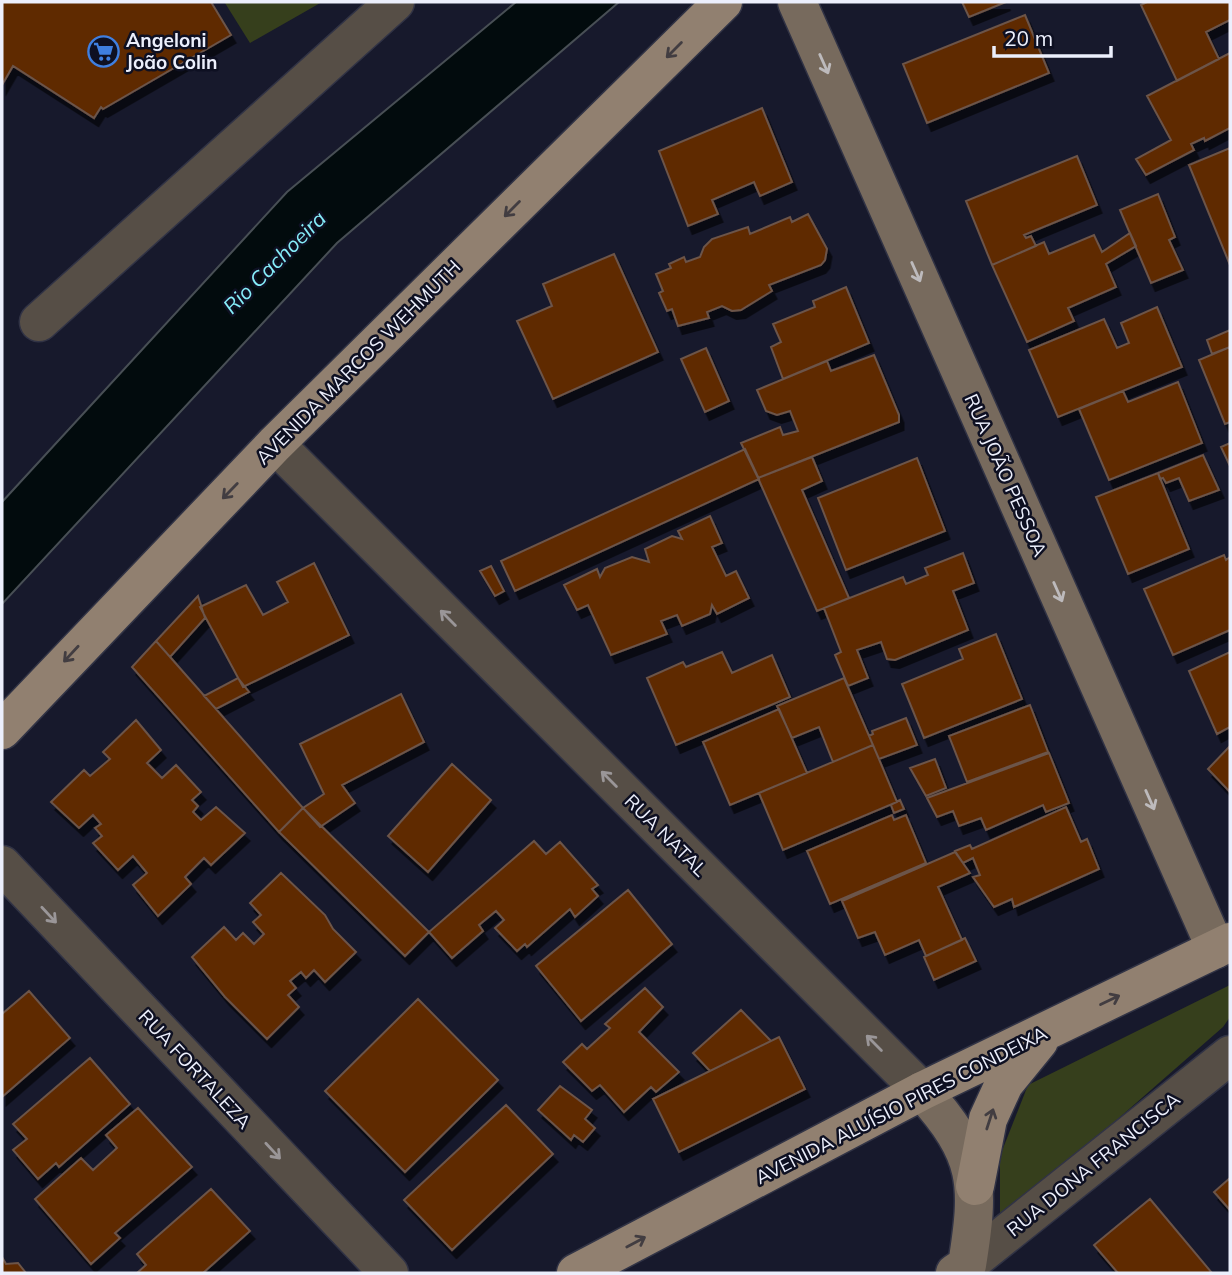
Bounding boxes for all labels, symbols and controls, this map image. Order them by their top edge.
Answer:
scale bar [994,14,1111,58]
text: 20 m [1004,25,1053,51]
place label: Angeloni João Colin [126,28,217,74]
supermarket icon: Angeloni João Colin [86,34,120,68]
one-way arrow [666,41,683,58]
one-way arrow [818,53,831,74]
one-way arrow [504,201,521,218]
water label: Rio Cachoeira [217,205,331,319]
street label: AVENIDA MARCOS WEHMUTH [251,255,465,469]
one-way arrow [910,261,923,282]
street label: RUA JOÃO PESSOA [959,390,1053,560]
one-way arrow [221,482,238,499]
one-way arrow [1052,581,1065,603]
one-way arrow [440,609,457,626]
one-way arrow [63,645,80,662]
one-way arrow [601,770,618,787]
street label: RUA NATAL [620,789,713,882]
one-way arrow [1144,789,1157,811]
one-way arrow [40,906,57,923]
one-way arrow [1099,993,1120,1007]
street label: RUA FORTALEZA [134,1004,256,1134]
street label: AVENIDA ALUÍSIO PIRES CONDEIXA [751,1021,1051,1189]
one-way arrow [866,1035,883,1052]
street label: RUA DONA FRANCISCA [1002,1087,1184,1241]
one-way arrow [984,1108,997,1130]
one-way arrow [264,1142,281,1159]
one-way arrow [625,1234,646,1248]

